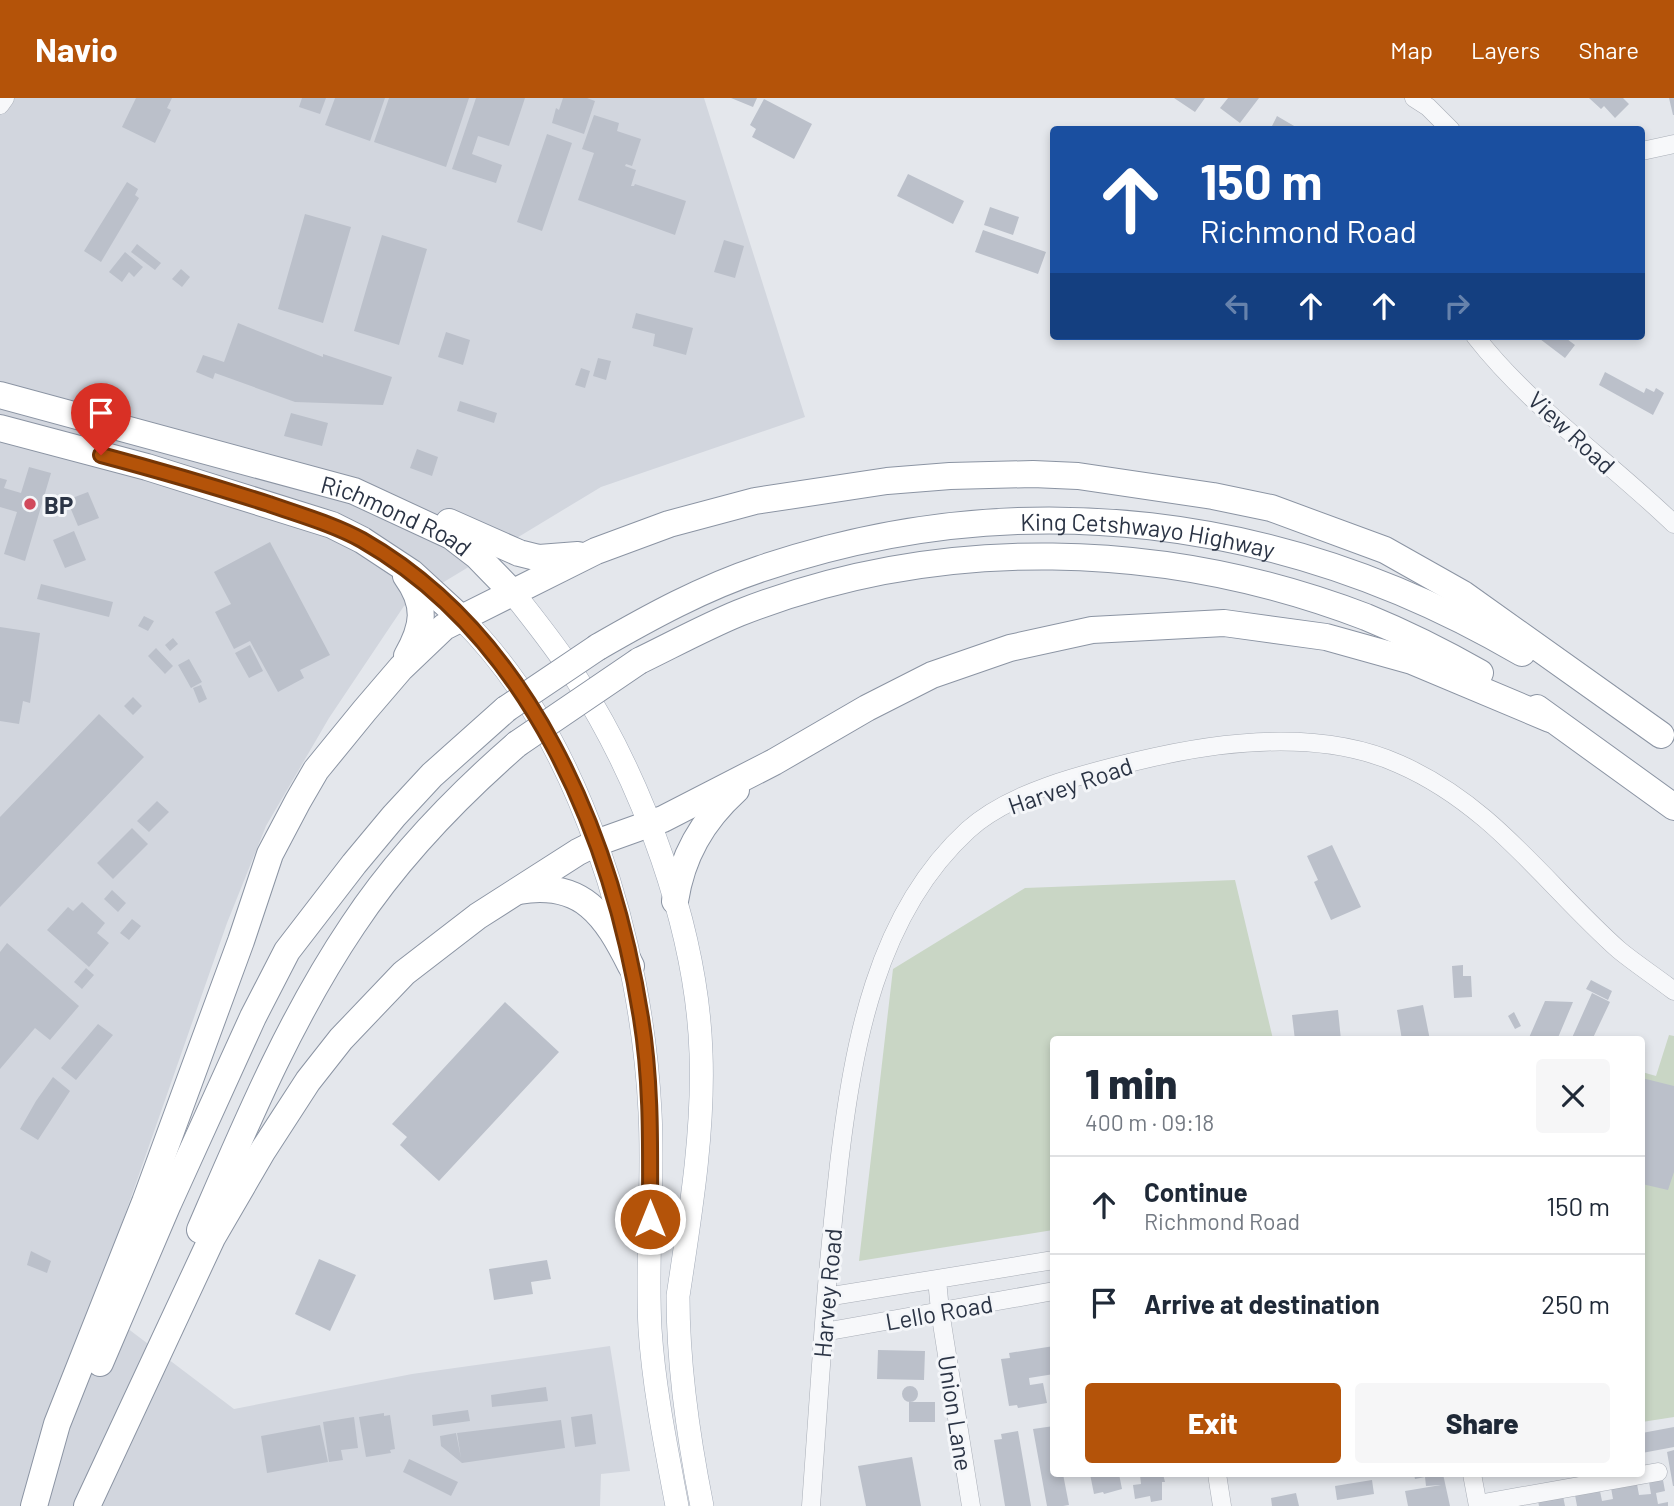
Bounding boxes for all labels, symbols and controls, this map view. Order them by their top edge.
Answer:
text: Navio [35,29,118,69]
text: Map [1390,35,1433,64]
text: Layers [1471,35,1540,64]
text: Share [1578,35,1639,64]
text: 150 m [1200,151,1322,210]
icon: ahead [1085,154,1176,245]
text: Richmond Road [1200,211,1417,249]
icon: left [1219,287,1257,325]
icon: ahead [1292,287,1330,325]
icon: ahead [1365,287,1403,325]
icon: right [1438,287,1476,325]
pin [71,383,131,455]
street label: View Road [1523,385,1621,479]
icon: arrive [82,394,120,432]
street label: Richmond Road [318,468,478,561]
place label: BP [44,490,73,519]
marker: BP [22,496,38,512]
street label: King Cetshwayo Highway [1020,506,1278,564]
street label: Harvey Road [1004,750,1136,820]
text: 1 min [1085,1057,1177,1107]
button: close [1536,1059,1610,1133]
text: 400 m · 09:18 [1085,1108,1214,1136]
text: Continue [1144,1176,1248,1207]
position arrow [613,1182,687,1256]
icon: ahead [1085,1186,1123,1224]
text: 150 m [1546,1190,1610,1221]
text: Richmond Road [1144,1207,1300,1235]
street label: Harvey Road [807,1227,847,1359]
icon: arrive [1085,1284,1123,1322]
street label: Lello Road [883,1288,995,1336]
text: Arrive at destination [1144,1288,1380,1319]
text: 250 m [1541,1288,1610,1319]
street label: Union Lane [933,1353,979,1473]
button: Exit [1085,1383,1341,1463]
button: Share [1355,1383,1610,1463]

